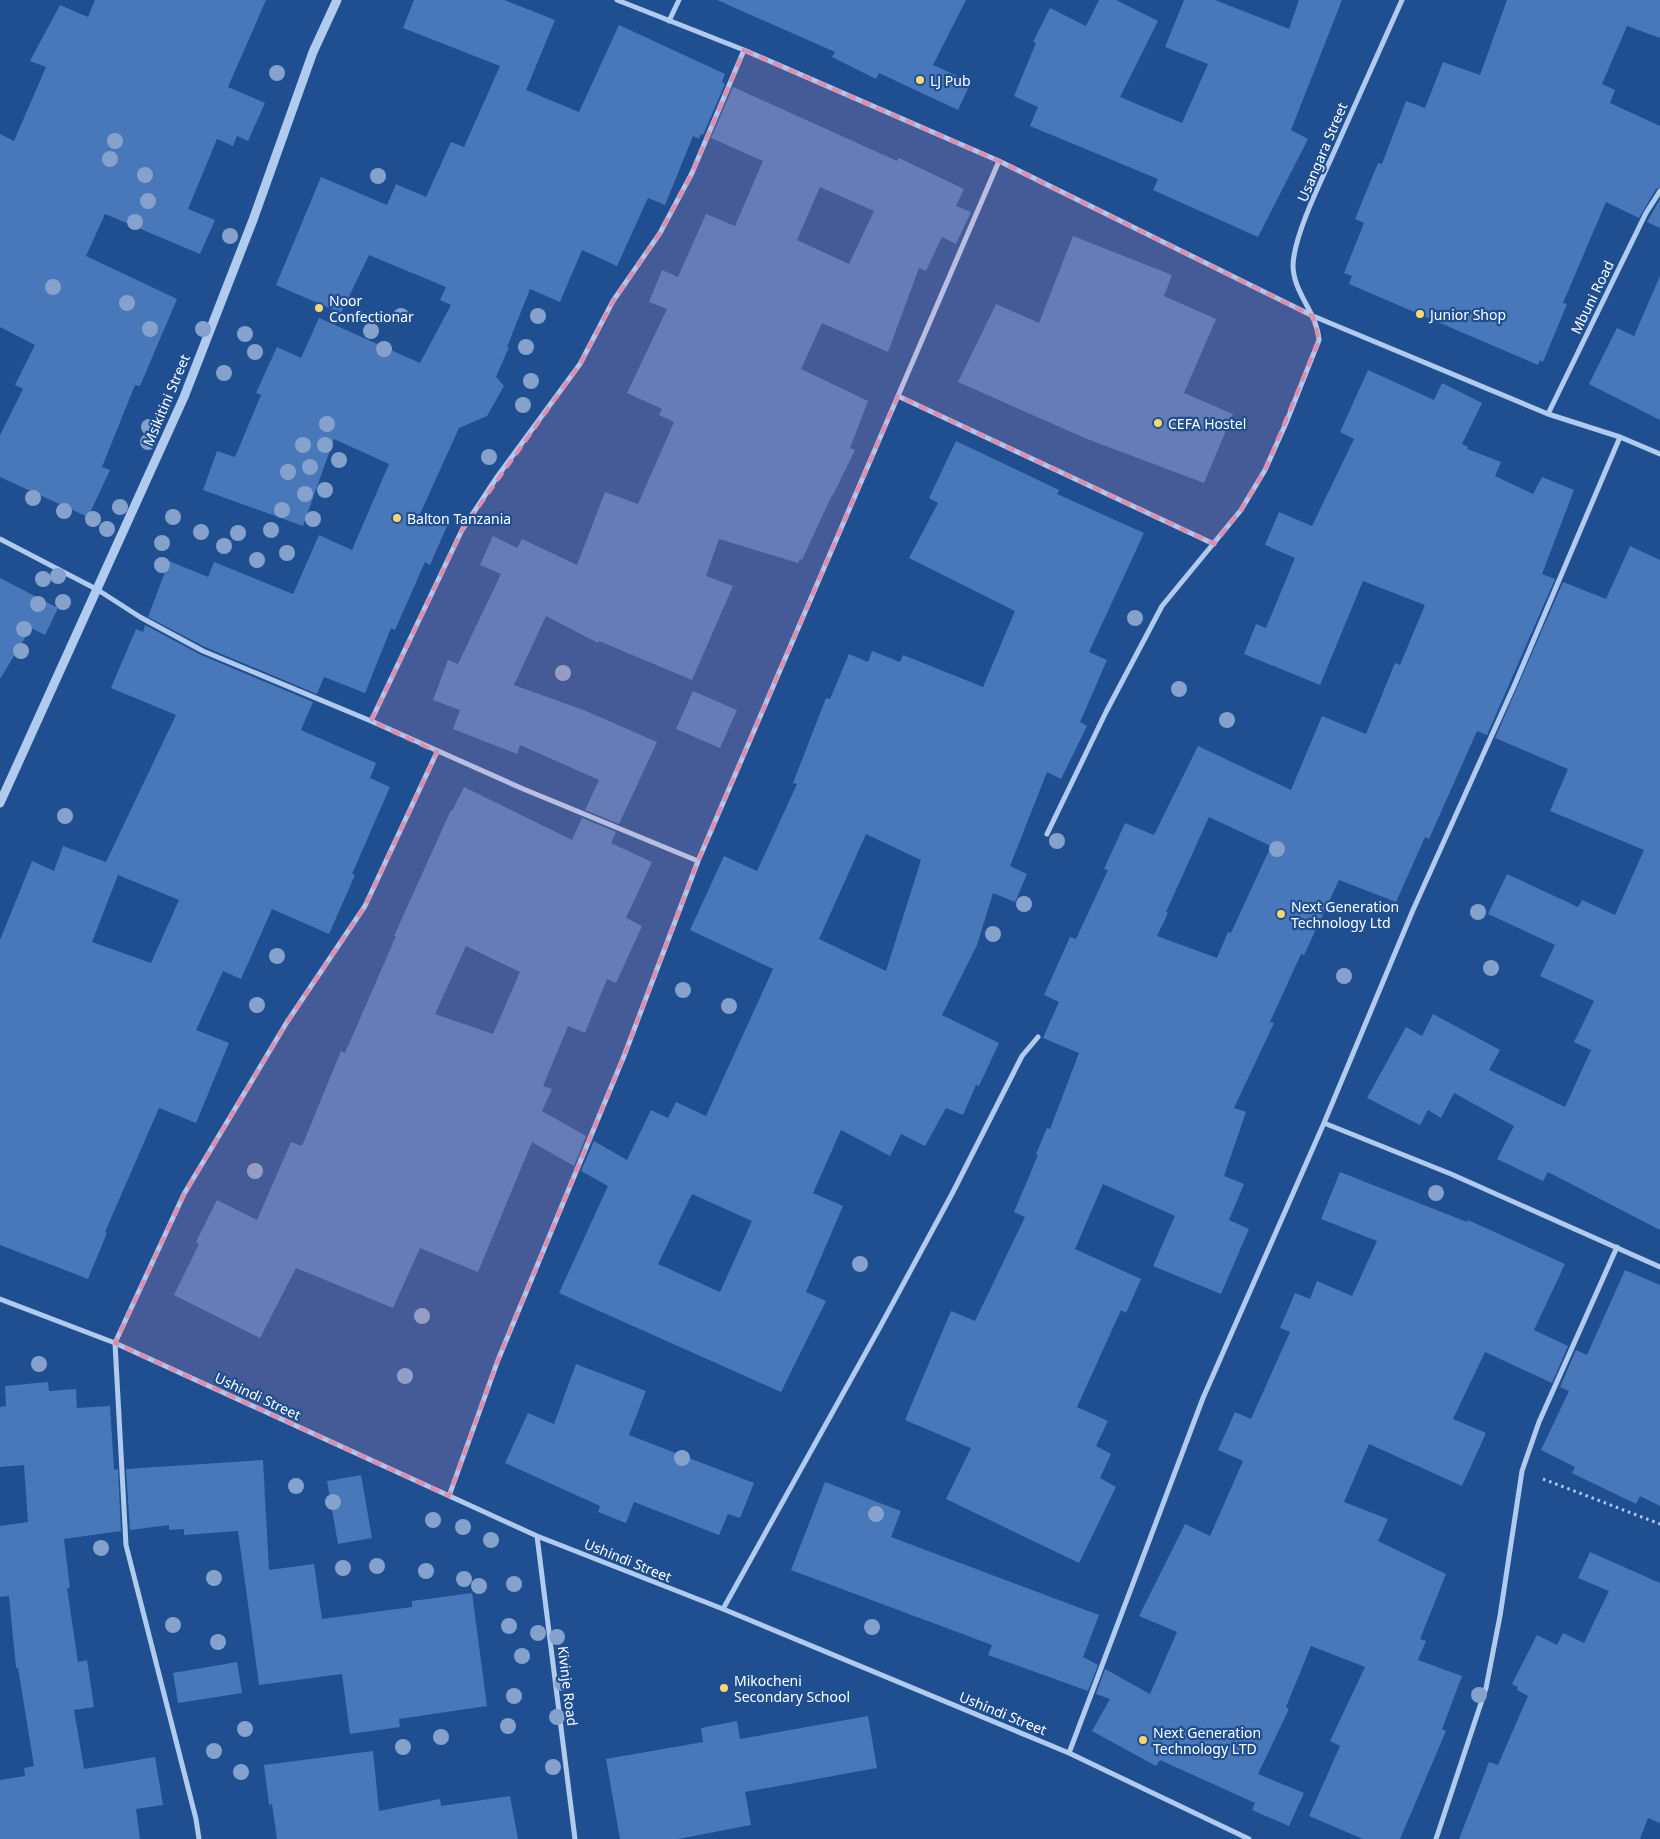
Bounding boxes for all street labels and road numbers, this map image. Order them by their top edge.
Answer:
street label: Usangara Street [1293,100,1351,204]
street label: Mbuni Road [1566,257,1618,337]
street label: Msikitini Street [138,351,194,449]
street label: Ushindi Street [212,1368,304,1424]
street label: Ushindi Street [581,1534,675,1586]
street label: Kivinje Road [554,1645,582,1727]
street label: Ushindi Street [956,1687,1050,1739]

